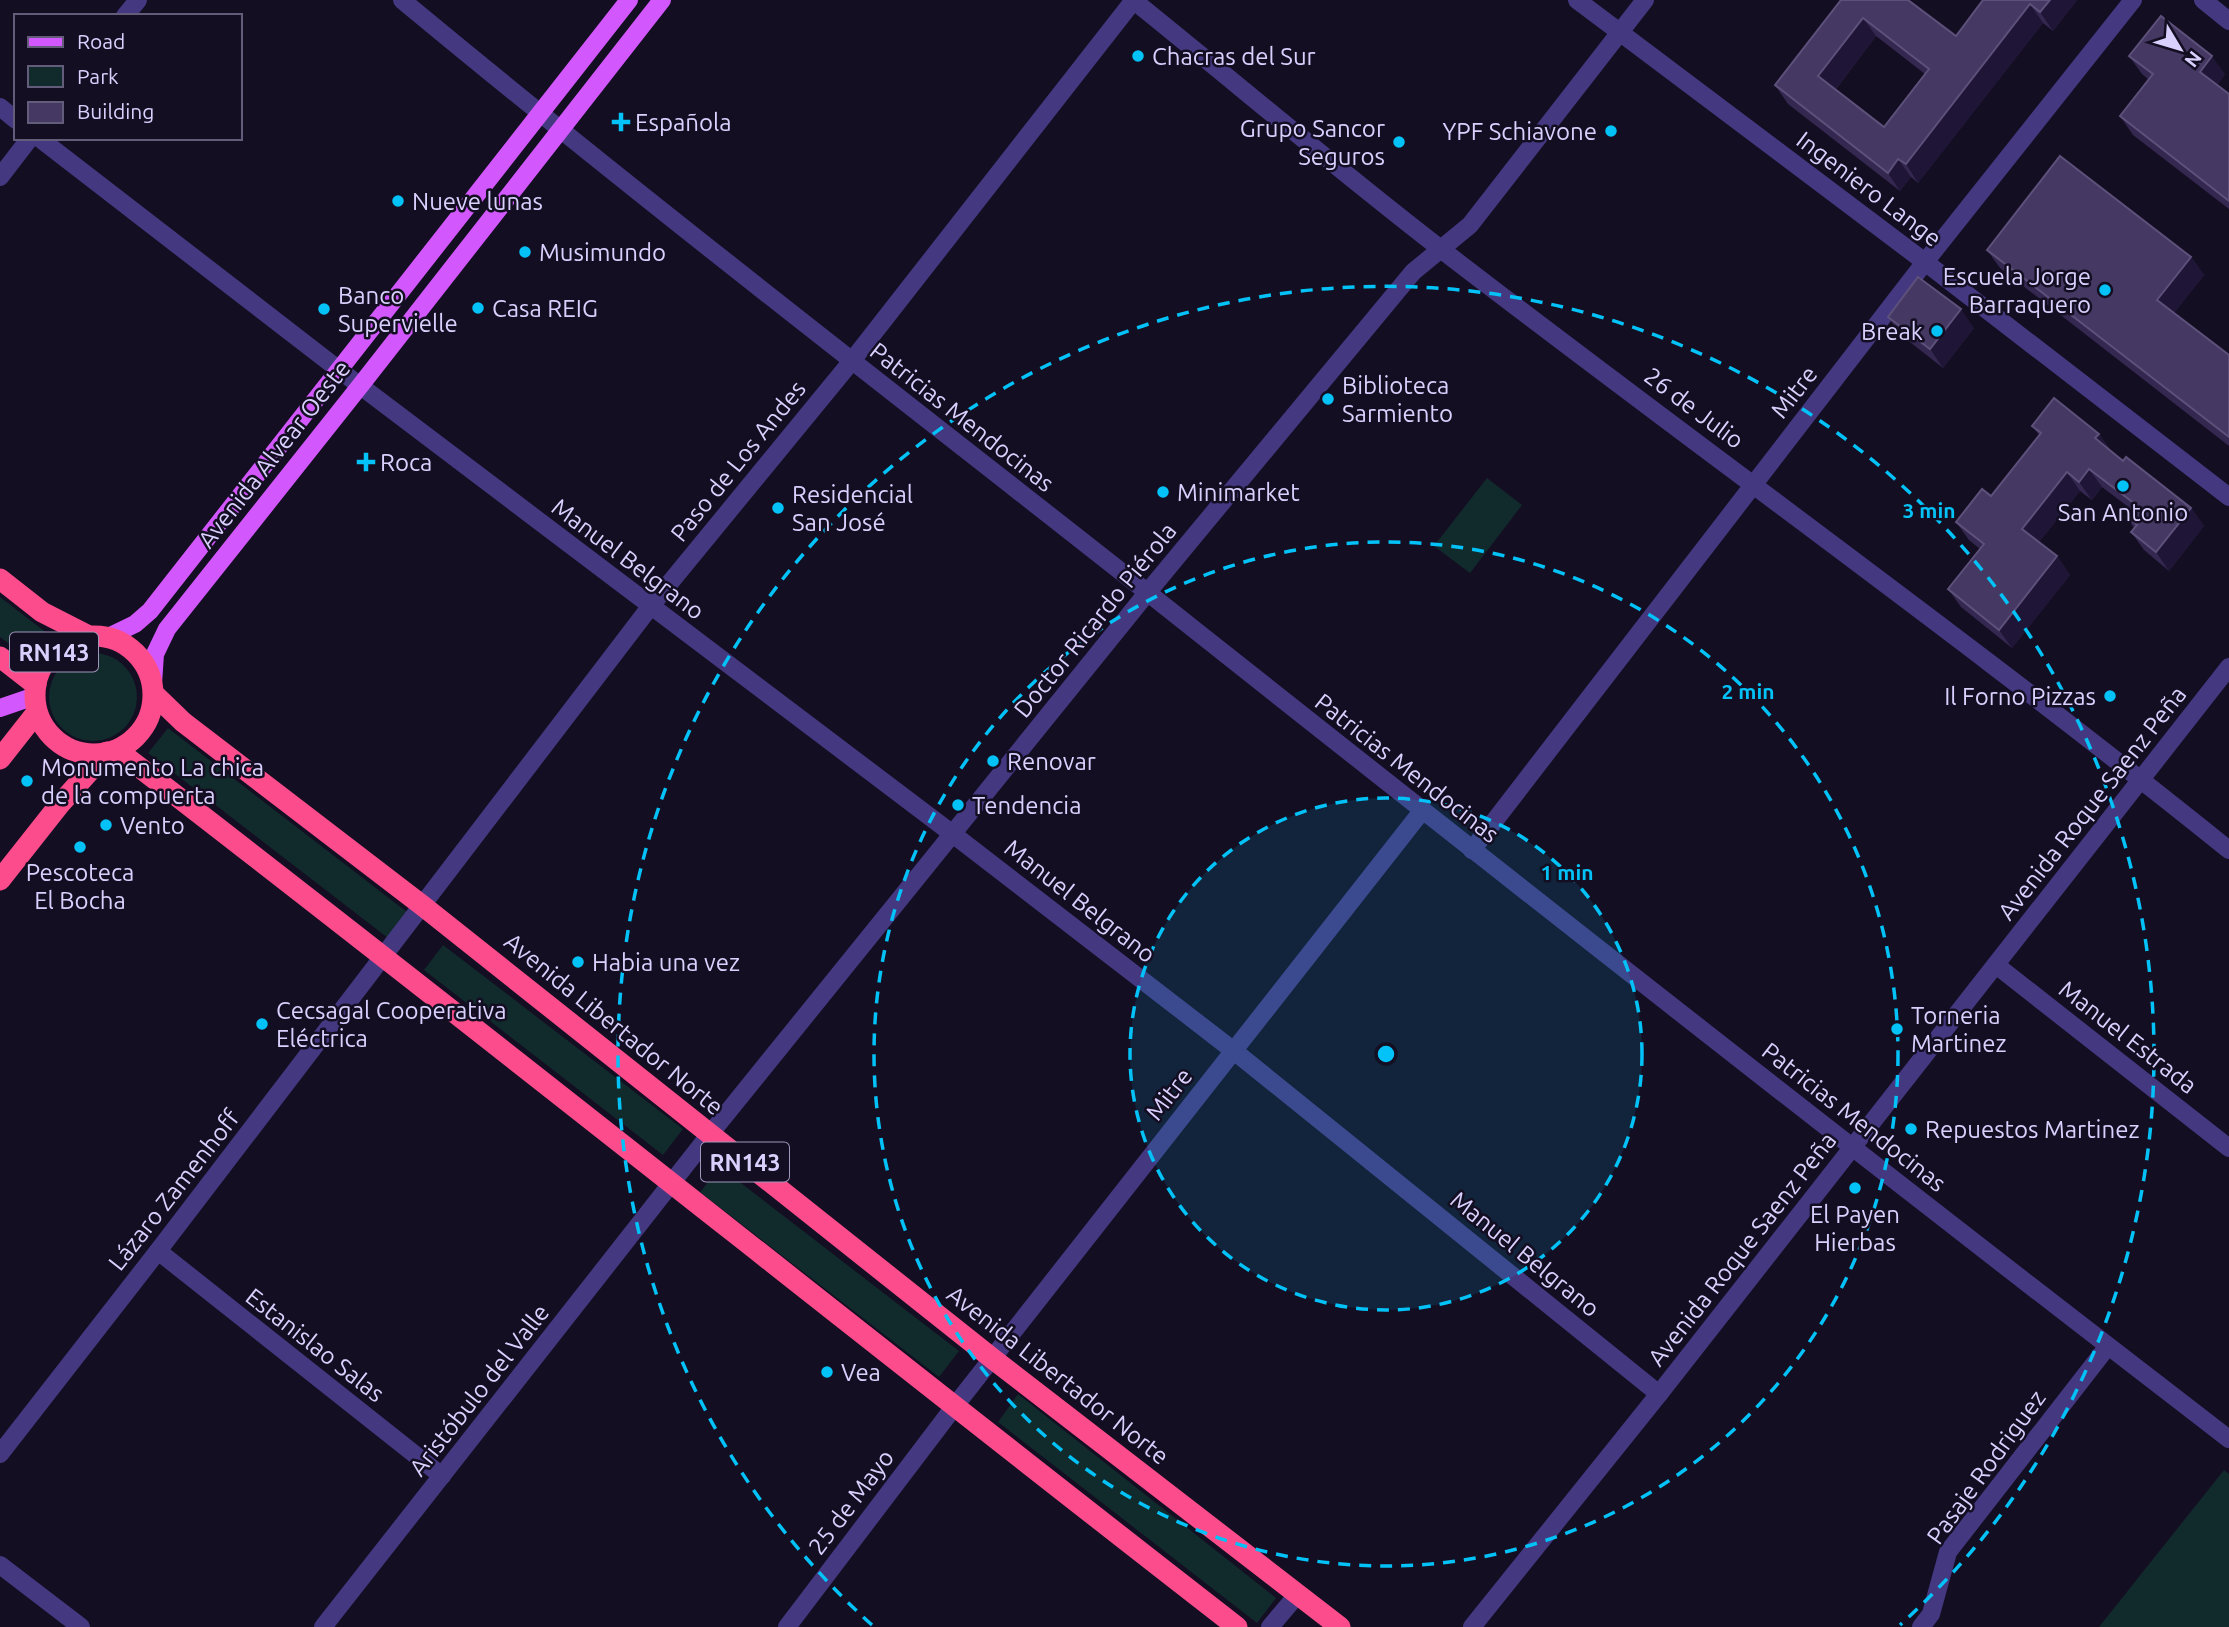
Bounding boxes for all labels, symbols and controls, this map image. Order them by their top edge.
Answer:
legend [14,14,242,140]
north arrow [2145,14,2215,84]
text: Road [77,29,125,53]
place label: Chacras del Sur [1152,43,1316,70]
text: N [2180,47,2206,72]
marker: Chacras del Sur [1130,48,1146,64]
text: Park [77,64,119,88]
text: Building [77,99,154,123]
place label: Española [635,109,732,136]
marker: Española [613,114,629,130]
place label: Grupo Sancor Seguros [1240,115,1385,170]
place label: YPF Schiavone [1442,118,1597,145]
marker: YPF Schiavone [1603,123,1619,139]
street label: Ingeniero Lange [1792,126,1946,252]
marker: Grupo Sancor Seguros [1391,134,1407,150]
place label: Nueve lunas [412,188,543,215]
marker: Nueve lunas [390,193,406,209]
place label: Musimundo [539,239,666,266]
marker: Musimundo [517,244,533,260]
place label: Escuela Jorge Barraquero [1943,263,2091,318]
place label: Banco Supervielle [338,282,458,337]
marker: Escuela Jorge Barraquero [2097,282,2113,298]
place label: Casa REIG [492,295,598,322]
marker: Casa REIG [470,300,486,316]
marker: Banco Supervielle [316,301,332,317]
place label: Break [1861,318,1923,345]
marker: Break [1929,323,1945,339]
street label: Patricias Mendocinas [865,337,1059,497]
street label: Avenida Alvear Oeste [192,355,356,553]
street label: Mitre [1765,361,1823,423]
street label: 26 de Julio [1639,362,1749,454]
place label: Biblioteca Sarmiento [1342,372,1453,427]
street label: Paso de Los Andes [665,375,811,547]
marker: Biblioteca Sarmiento [1320,391,1336,407]
place label: Roca [380,449,432,476]
marker: Roca [358,454,374,470]
marker: San Antonio [2115,478,2131,494]
place label: Minimarket [1177,479,1300,506]
place label: Residencial San José [792,481,913,536]
marker: Minimarket [1155,484,1171,500]
street label: Manuel Belgrano [547,493,709,625]
text: 3 min [1902,498,1956,522]
place label: San Antonio [2058,499,2188,526]
marker: Residencial San José [770,500,786,516]
street label: Doctor Ricardo Piérola [1008,517,1182,723]
road number: RN143 [10,632,98,672]
text: 2 min [1721,679,1775,703]
street label: Avenida Roque Saenz Peña [1993,681,2191,925]
place label: Il Forno Pizzas [1944,683,2096,710]
street label: Patricias Mendocinas [1310,688,1504,848]
marker: Il Forno Pizzas [2102,688,2118,704]
place label: Renovar [1007,748,1096,775]
marker: Renovar [985,753,1001,769]
place label: Monumento La chica de la compuerta [41,754,264,809]
marker: Monumento La chica de la compuerta [19,773,35,789]
place label: Tendencia [972,792,1081,819]
marker: Tendencia [950,797,966,813]
place label: Vento [120,812,185,839]
marker: Vento [98,817,114,833]
street label: Manuel Belgrano [999,834,1161,968]
marker: Pescoteca El Bocha [72,839,88,855]
place label: Pescoteca El Bocha [26,859,134,914]
text: 1 min [1540,860,1594,884]
street label: Avenida Libertador Norte [499,927,729,1121]
place label: Habia una vez [592,949,740,976]
marker: Habia una vez [570,954,586,970]
street label: Manuel Estrada [2054,975,2202,1099]
place label: Cecsagal Cooperativa Eléctrica [276,997,506,1052]
place label: Torneria Martinez [1911,1002,2007,1057]
marker: Cecsagal Cooperativa Eléctrica [254,1016,270,1032]
marker: Torneria Martinez [1889,1021,1905,1037]
street label: Patricias Mendocinas [1757,1037,1951,1197]
centre of rings [1374,1042,1398,1066]
street label: Mitre [1140,1063,1198,1125]
street label: Lázaro Zamenhoff [103,1104,245,1276]
place label: Repuestos Martinez [1925,1116,2139,1143]
marker: Repuestos Martinez [1903,1121,1919,1137]
street label: Avenida Roque Saenz Peña [1643,1127,1841,1371]
road number: RN143 [701,1142,789,1182]
marker: El Payen Hierbas [1847,1180,1863,1196]
street label: Manuel Belgrano [1445,1186,1605,1322]
place label: El Payen Hierbas [1810,1201,1900,1256]
street label: Avenida Libertador Norte [942,1280,1174,1470]
street label: Estanislao Salas [241,1283,389,1407]
street label: Aristóbulo del Valle [404,1299,554,1481]
place label: Vea [841,1359,881,1386]
marker: Vea [819,1364,835,1380]
street label: Pasaje Rodriguez [1921,1385,2051,1549]
street label: 25 de Mayo [803,1444,899,1560]

